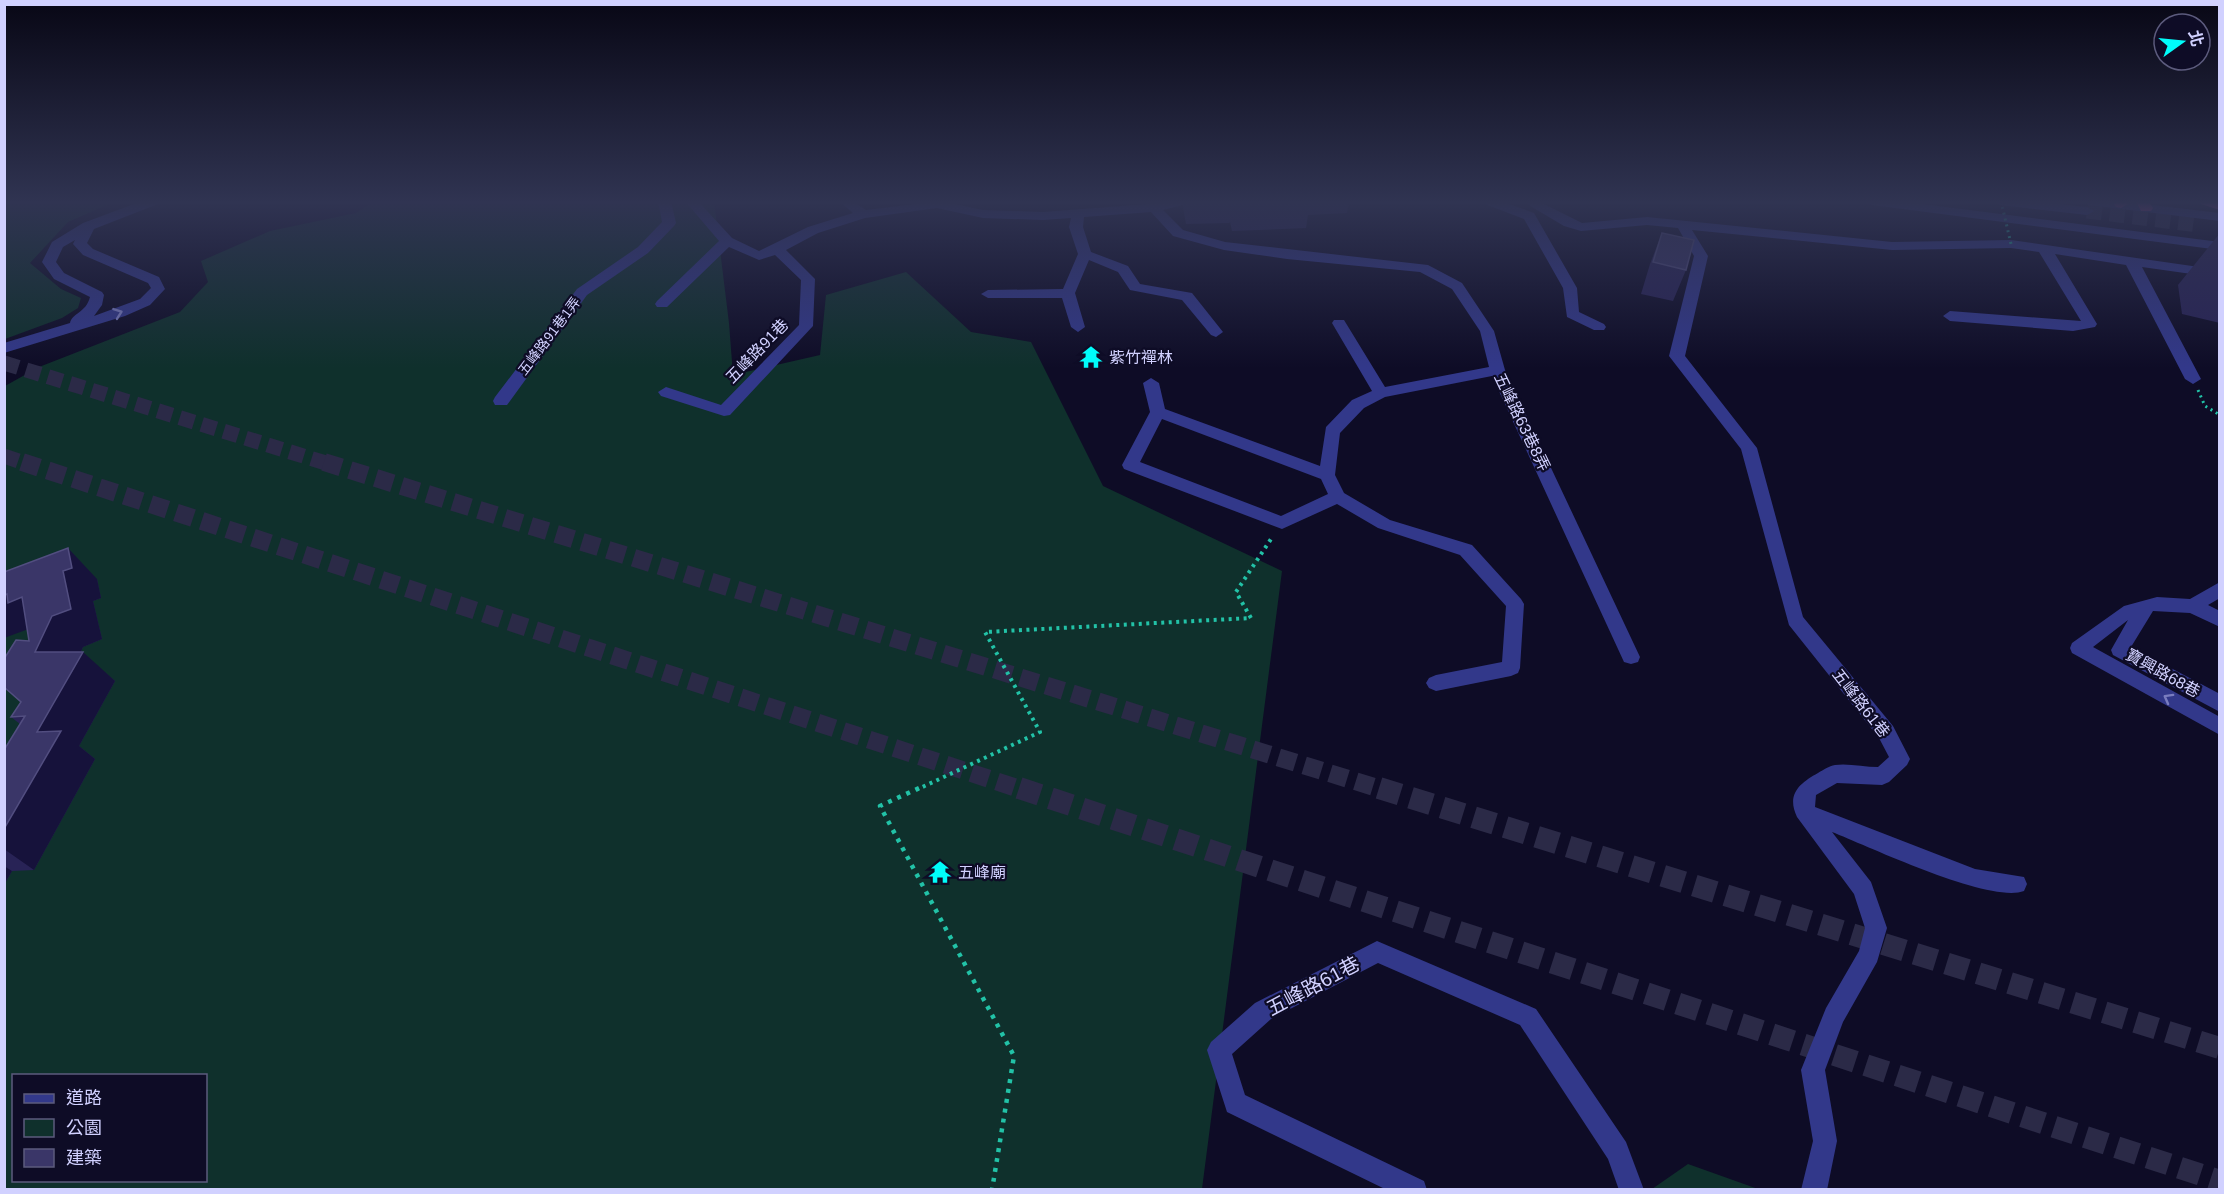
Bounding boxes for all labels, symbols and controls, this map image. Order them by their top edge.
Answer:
north arrow [2152,12,2212,72]
text: 北 [2186,28,2206,48]
street label: 五峰路91巷1弄 [515,294,583,378]
one-way arrow [112,308,123,321]
street label: 五峰路91巷 [722,316,792,386]
temple icon: 紫竹禪林 [1078,344,1104,370]
place label: 紫竹禪林 [1109,349,1173,366]
street label: 五峰路63巷8弄 [1491,370,1553,474]
street label: 寶興路68巷 [2123,645,2203,700]
street label: 五峰路61巷 [1829,666,1893,740]
one-way arrow [2164,694,2175,705]
temple icon: 五峰廟 [927,859,953,885]
place label: 五峰廟 [958,864,1006,881]
street label: 五峰路61巷 [1263,952,1363,1020]
legend [12,1074,207,1182]
text: 道路 [66,1088,102,1108]
text: 公園 [66,1118,102,1138]
text: 建築 [66,1148,102,1168]

